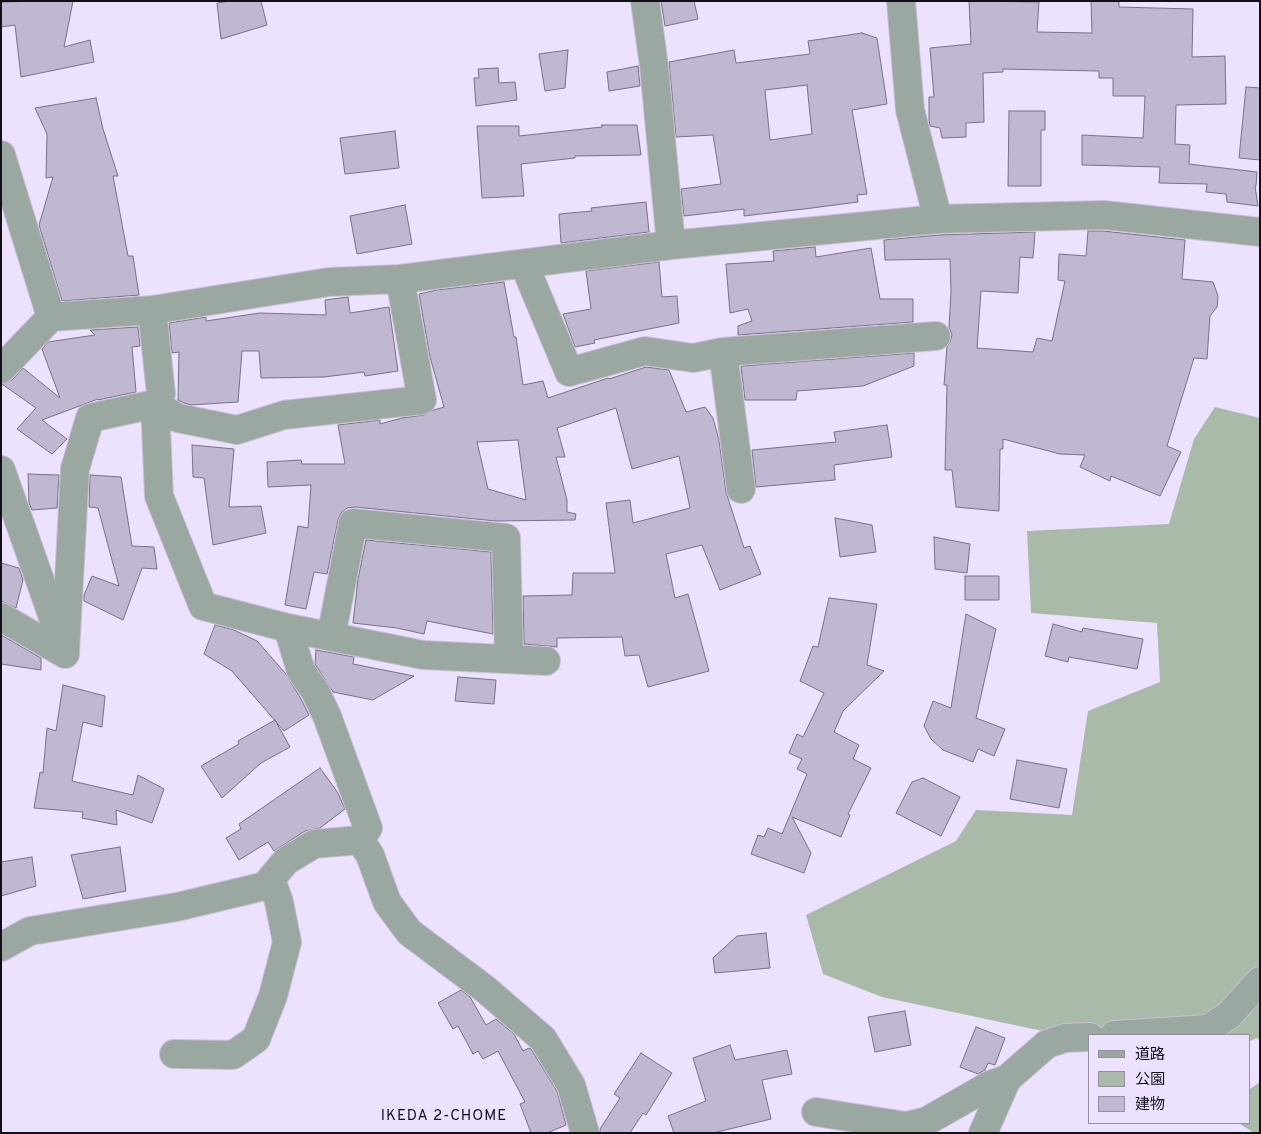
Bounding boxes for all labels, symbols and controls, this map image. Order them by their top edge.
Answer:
legend [1088,1034,1251,1124]
text: 道路 [1135,1046,1165,1065]
text: 公園 [1135,1071,1165,1090]
text: 建物 [1135,1096,1165,1115]
district label: IKEDA 2-CHOME [379,1108,509,1126]

